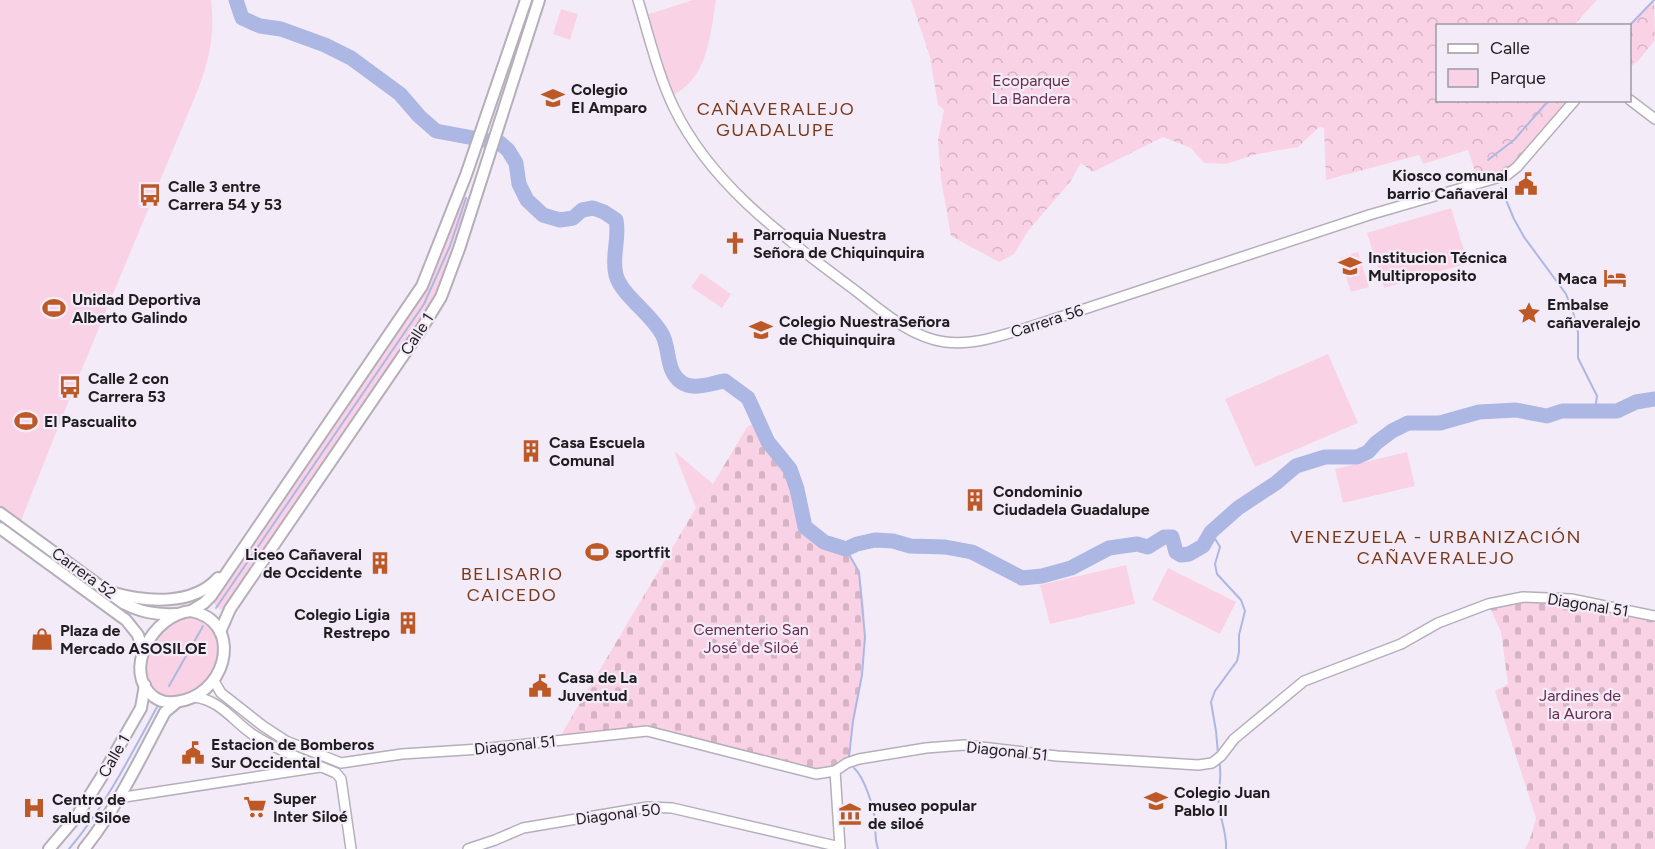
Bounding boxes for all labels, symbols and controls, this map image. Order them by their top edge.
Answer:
legend [1436,24,1631,102]
text: Calle [1490,37,1530,59]
text: Parque [1490,67,1546,89]
park label: Ecoparque La Bandera [992,71,1070,108]
place label: Colegio El Amparo [571,80,647,117]
school or university icon: Colegio El Amparo [540,85,566,111]
district label: CAÑAVERALEJO GUADALUPE [697,98,855,141]
place label: Kiosco comunal barrio Cañaveral [1387,166,1508,203]
public building icon: Kiosco comunal barrio Cañaveral [1513,171,1539,197]
place label: Calle 3 entre Carrera 54 y 53 [168,177,282,214]
bus stop icon: Calle 3 entre Carrera 54 y 53 [137,182,163,208]
place label: Parroquia Nuestra Señora de Chiquinquira [753,225,925,262]
church icon: Parroquia Nuestra Señora de Chiquinquira [722,230,748,256]
place label: Institucion Técnica Multiproposito [1368,248,1507,285]
school or university icon: Institucion Técnica Multiproposito [1337,253,1363,279]
hotel icon: Maca [1602,265,1628,291]
place label: Maca [1557,269,1597,288]
place label: Unidad Deportiva Alberto Galindo [72,290,201,327]
sports icon: Unidad Deportiva Alberto Galindo [41,295,67,321]
place label: Embalse cañaveralejo [1547,295,1641,332]
street label: Carrera 56 [1008,300,1086,342]
place icon: Embalse cañaveralejo [1516,300,1542,326]
street label: Calle 1 [396,310,438,358]
place label: Colegio NuestraSeñora de Chiquinquira [779,312,950,349]
school or university icon: Colegio NuestraSeñora de Chiquinquira [748,317,774,343]
place label: Calle 2 con Carrera 53 [88,369,169,406]
bus stop icon: Calle 2 con Carrera 53 [57,374,83,400]
sports icon: El Pascualito [13,408,39,434]
place label: El Pascualito [44,412,137,431]
place label: Casa Escuela Comunal [549,433,645,470]
building icon: Casa Escuela Comunal [518,438,544,464]
place label: Condominio Ciudadela Guadalupe [993,482,1150,519]
building icon: Condominio Ciudadela Guadalupe [962,487,988,513]
district label: VENEZUELA - URBANIZACIÓN CAÑAVERALEJO [1290,526,1582,569]
sports icon: sportfit [584,539,610,565]
street label: Carrera 52 [48,543,120,603]
place label: sportfit [615,543,671,562]
place label: Liceo Cañaveral de Occidente [245,545,362,582]
building icon: Liceo Cañaveral de Occidente [367,550,393,576]
district label: BELISARIO CAICEDO [461,563,563,606]
street label: Diagonal 51 [1546,589,1630,621]
place label: Colegio Ligia Restrepo [294,605,390,642]
building icon: Colegio Ligia Restrepo [395,610,421,636]
park label: Cementerio San José de Siloé [693,620,809,657]
place label: Plaza de Mercado ASOSILOE [60,621,207,658]
shop icon: Plaza de Mercado ASOSILOE [29,626,55,652]
place label: Casa de La Juventud [558,668,637,705]
public building icon: Casa de La Juventud [527,673,553,699]
park label: Jardines de la Aurora [1539,686,1621,723]
street label: Calle 1 [94,731,134,781]
street label: Diagonal 51 [473,731,557,759]
place label: Estacion de Bomberos Sur Occidental [211,735,375,772]
street label: Diagonal 51 [965,737,1049,765]
public building icon: Estacion de Bomberos Sur Occidental [180,740,206,766]
place label: Colegio Juan Pablo II [1174,783,1270,820]
school or university icon: Colegio Juan Pablo II [1143,788,1169,814]
place label: Super Inter Siloé [273,789,348,826]
place label: Centro de salud Siloe [52,790,130,827]
supermarket icon: Super Inter Siloé [242,794,268,820]
hospital icon: Centro de salud Siloe [21,795,47,821]
place label: museo popular de siloé [868,796,977,833]
street label: Diagonal 50 [574,799,662,829]
museum icon: museo popular de siloé [837,801,863,827]

